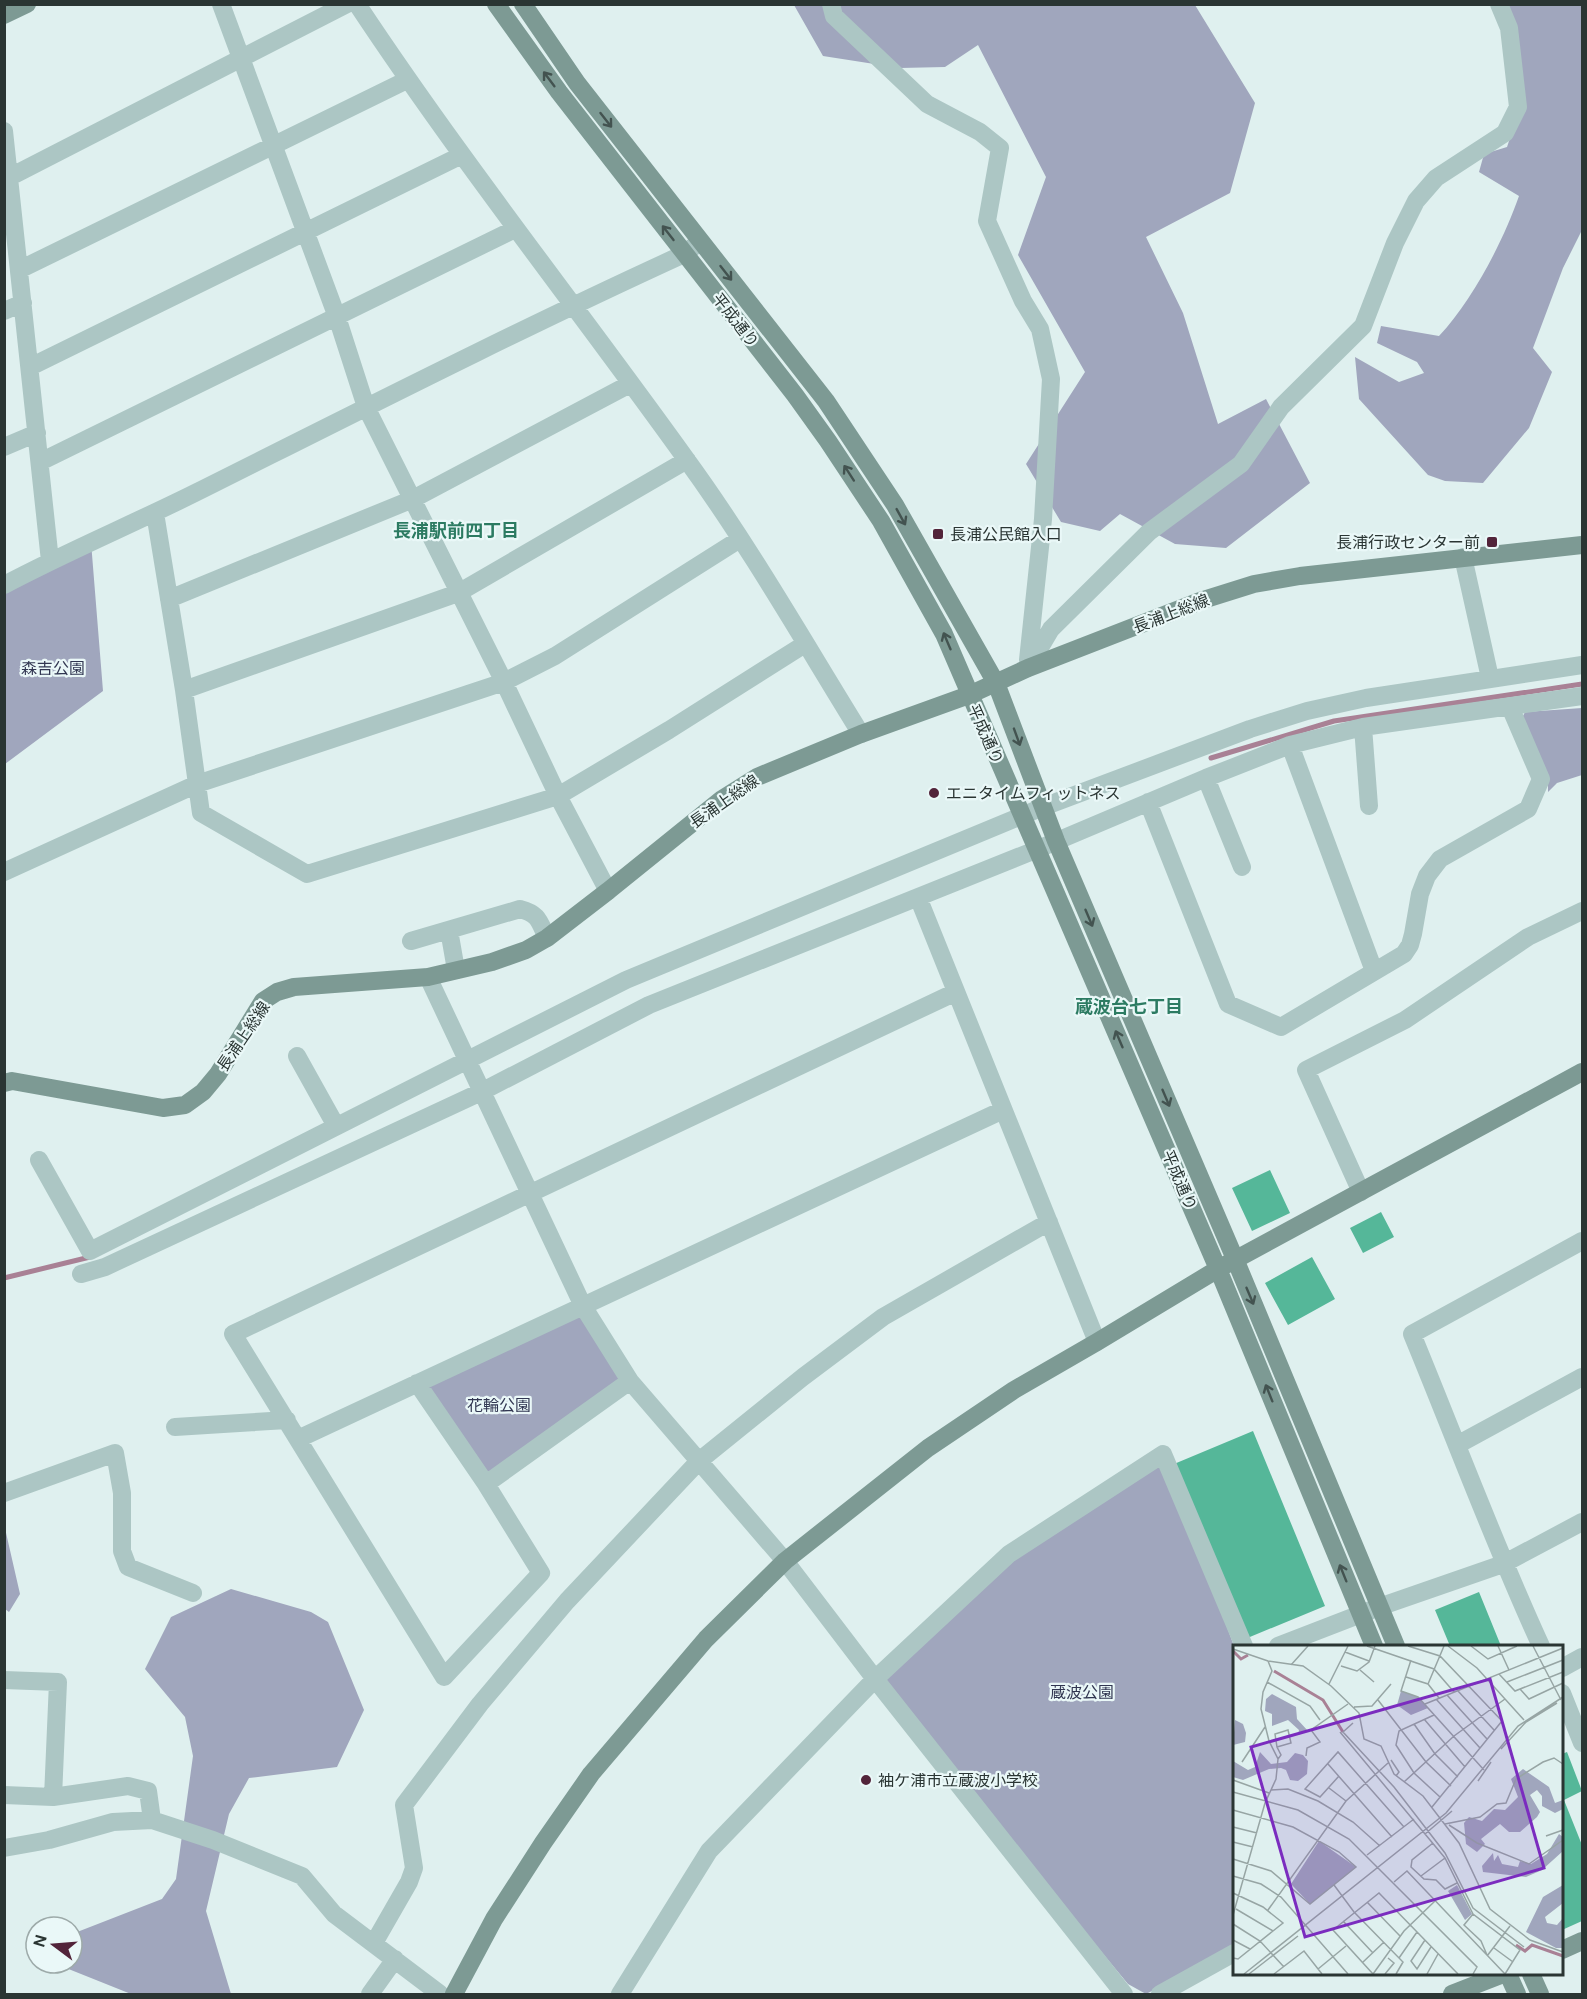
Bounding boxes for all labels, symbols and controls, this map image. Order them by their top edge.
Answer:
one-way arrow [543,71,556,87]
one-way arrow [600,112,613,128]
one-way arrow [662,226,675,242]
one-way arrow [720,265,733,281]
street label: 平成通り [708,289,764,352]
one-way arrow [843,465,855,481]
one-way arrow [895,508,907,525]
district label: 長浦駅前四丁目 [393,519,519,543]
place label: 長浦公民館入口 [950,524,1062,545]
marker: 長浦公民館入口 [931,527,945,541]
place label: 長浦行政センター前 [1336,532,1480,553]
marker: 長浦行政センター前 [1485,535,1499,549]
street label: 長浦上総線 [1130,589,1212,638]
one-way arrow [941,632,952,651]
park label: 森吉公園 [21,658,85,679]
street label: 平成通り [963,701,1008,768]
one-way arrow [1012,728,1023,746]
street label: 長浦上総線 [685,770,763,833]
place label: エニタイムフィットネス [946,783,1120,804]
marker: エニタイムフィットネス [927,786,941,800]
one-way arrow [1084,909,1095,927]
district label: 蔵波台七丁目 [1075,995,1183,1019]
street label: 長浦上総線 [212,997,274,1075]
one-way arrow [1113,1030,1124,1049]
one-way arrow [1161,1088,1172,1106]
street label: 平成通り [1157,1147,1202,1214]
one-way arrow [1245,1287,1256,1305]
one-way arrow [1263,1384,1274,1402]
park label: 花輪公園 [467,1395,531,1416]
one-way arrow [1337,1564,1348,1583]
inset map [1233,1645,1563,1975]
park label: 蔵波公園 [1050,1682,1114,1703]
place label: 袖ケ浦市立蔵波小学校 [878,1770,1038,1791]
marker: 袖ケ浦市立蔵波小学校 [859,1773,873,1787]
north arrow [24,1915,84,1975]
text: N [28,1932,52,1950]

